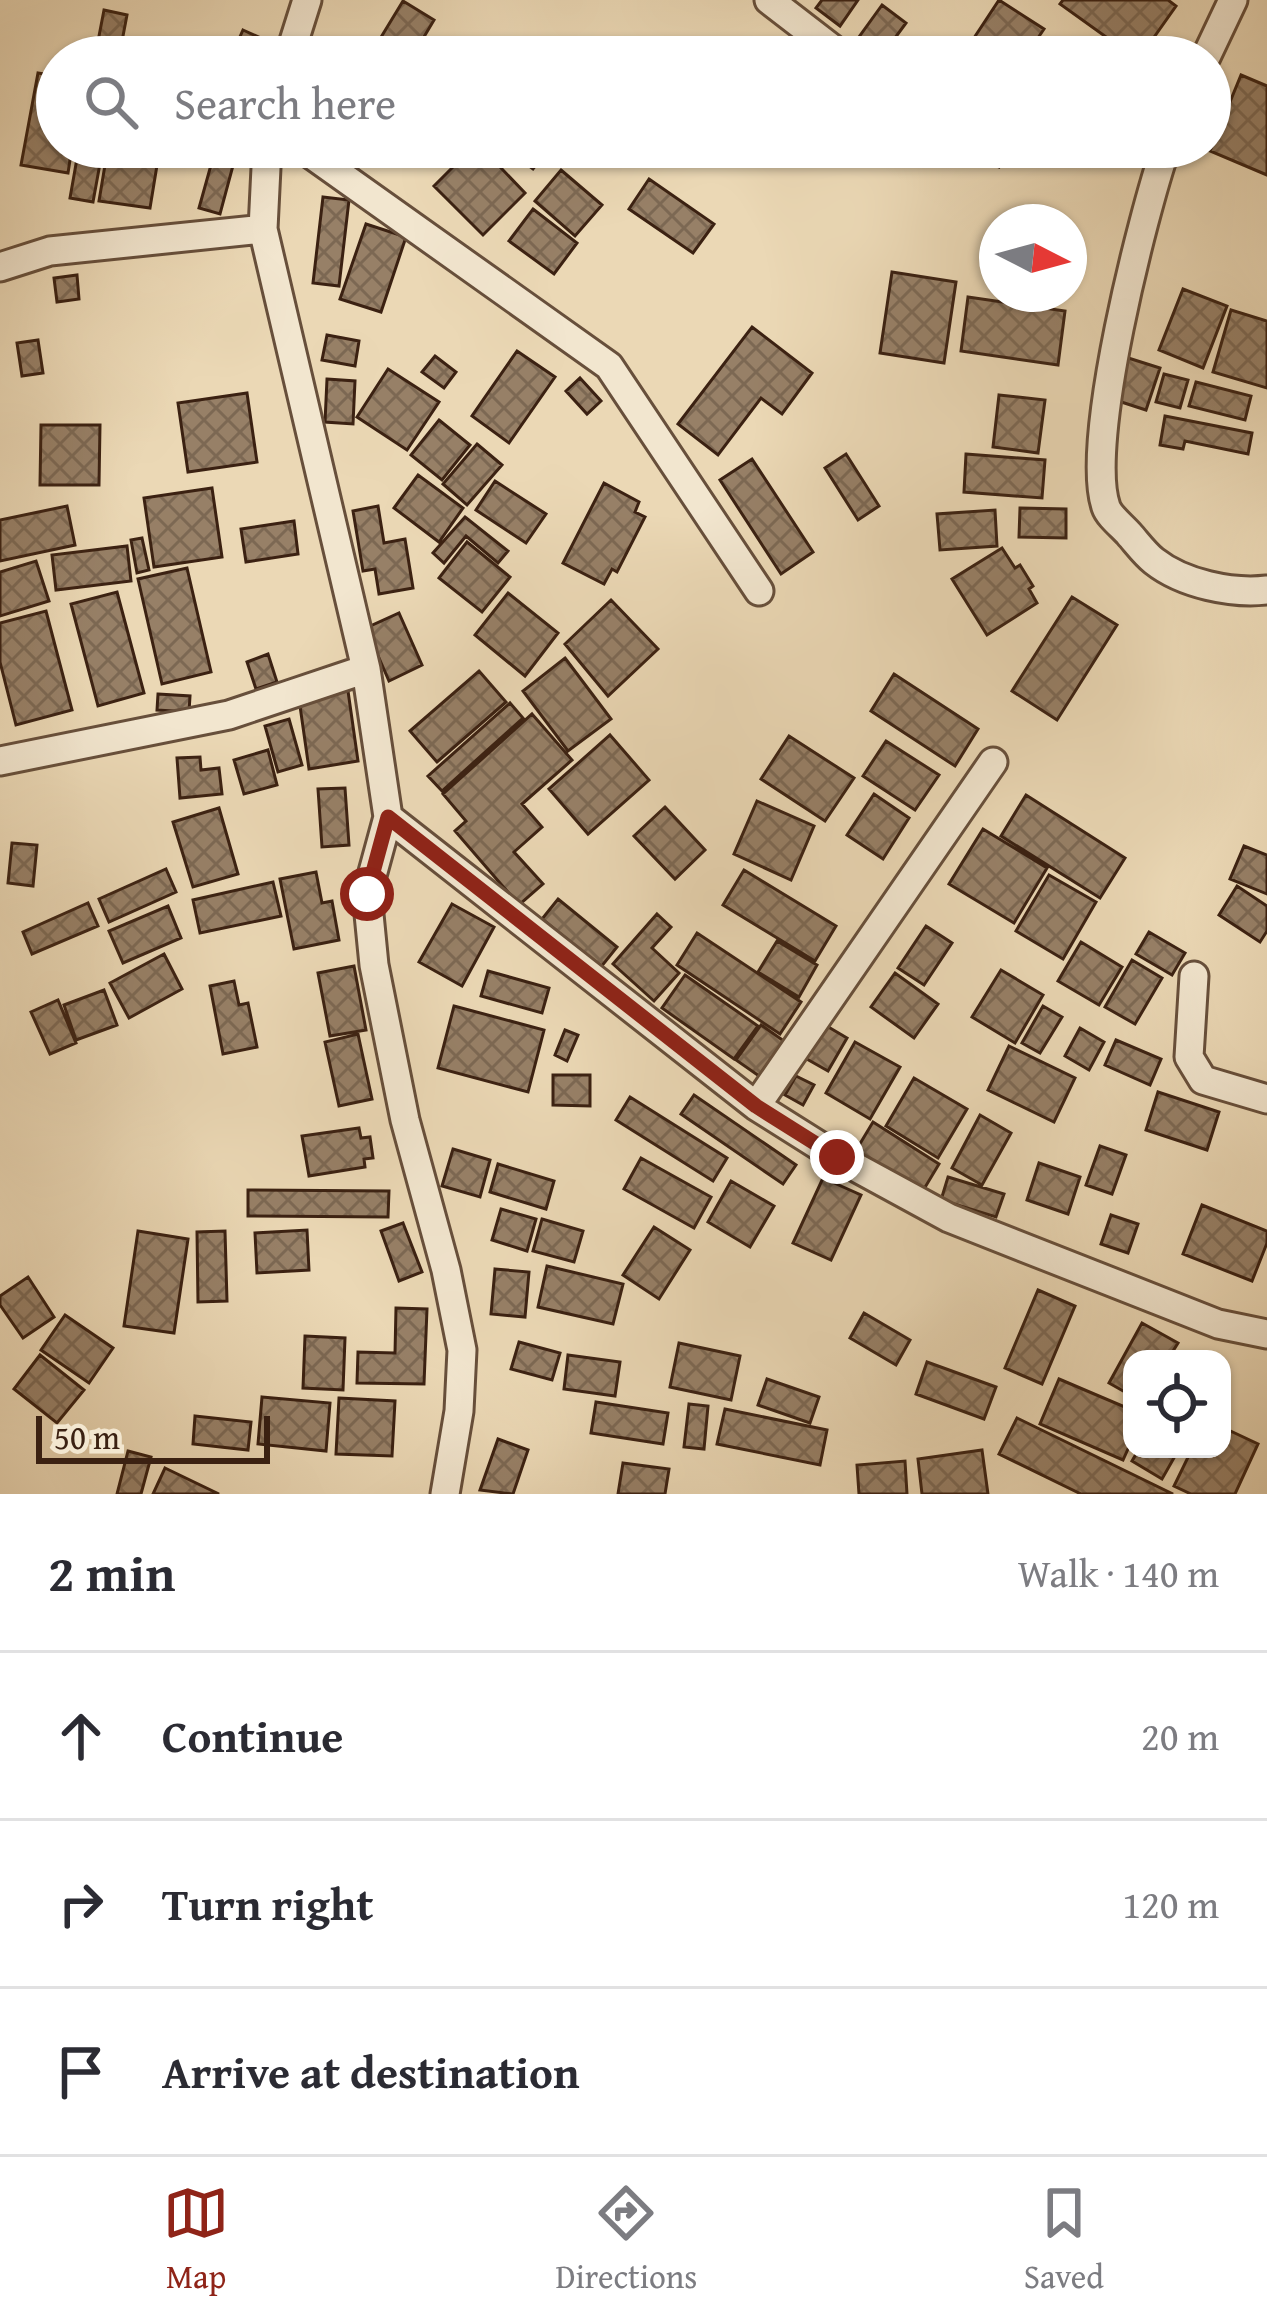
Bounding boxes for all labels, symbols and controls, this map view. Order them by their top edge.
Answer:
search box [36,36,1231,168]
icon: search [78,69,144,135]
text: Search here [174,70,396,135]
north arrow [979,204,1087,312]
route start [340,867,394,921]
route end [810,1130,864,1184]
map controls [1123,1350,1231,1458]
button: locate [1123,1350,1231,1458]
scale bar [36,1410,270,1463]
text: 50 m [54,1413,120,1461]
text: 2 min [48,1535,175,1610]
text: Walk · 140 m [1018,1544,1219,1601]
icon: ahead [48,1703,114,1769]
text: Continue [162,1703,343,1768]
text: 20 m [1141,1707,1219,1764]
icon: right [48,1871,114,1937]
text: Turn right [162,1871,374,1936]
text: 120 m [1122,1875,1219,1932]
icon: arrive [48,2039,114,2105]
text: Arrive at destination [162,2039,580,2104]
tab: Map [163,2180,229,2300]
tab: Directions [556,2180,697,2300]
tab: Saved [1024,2180,1104,2300]

